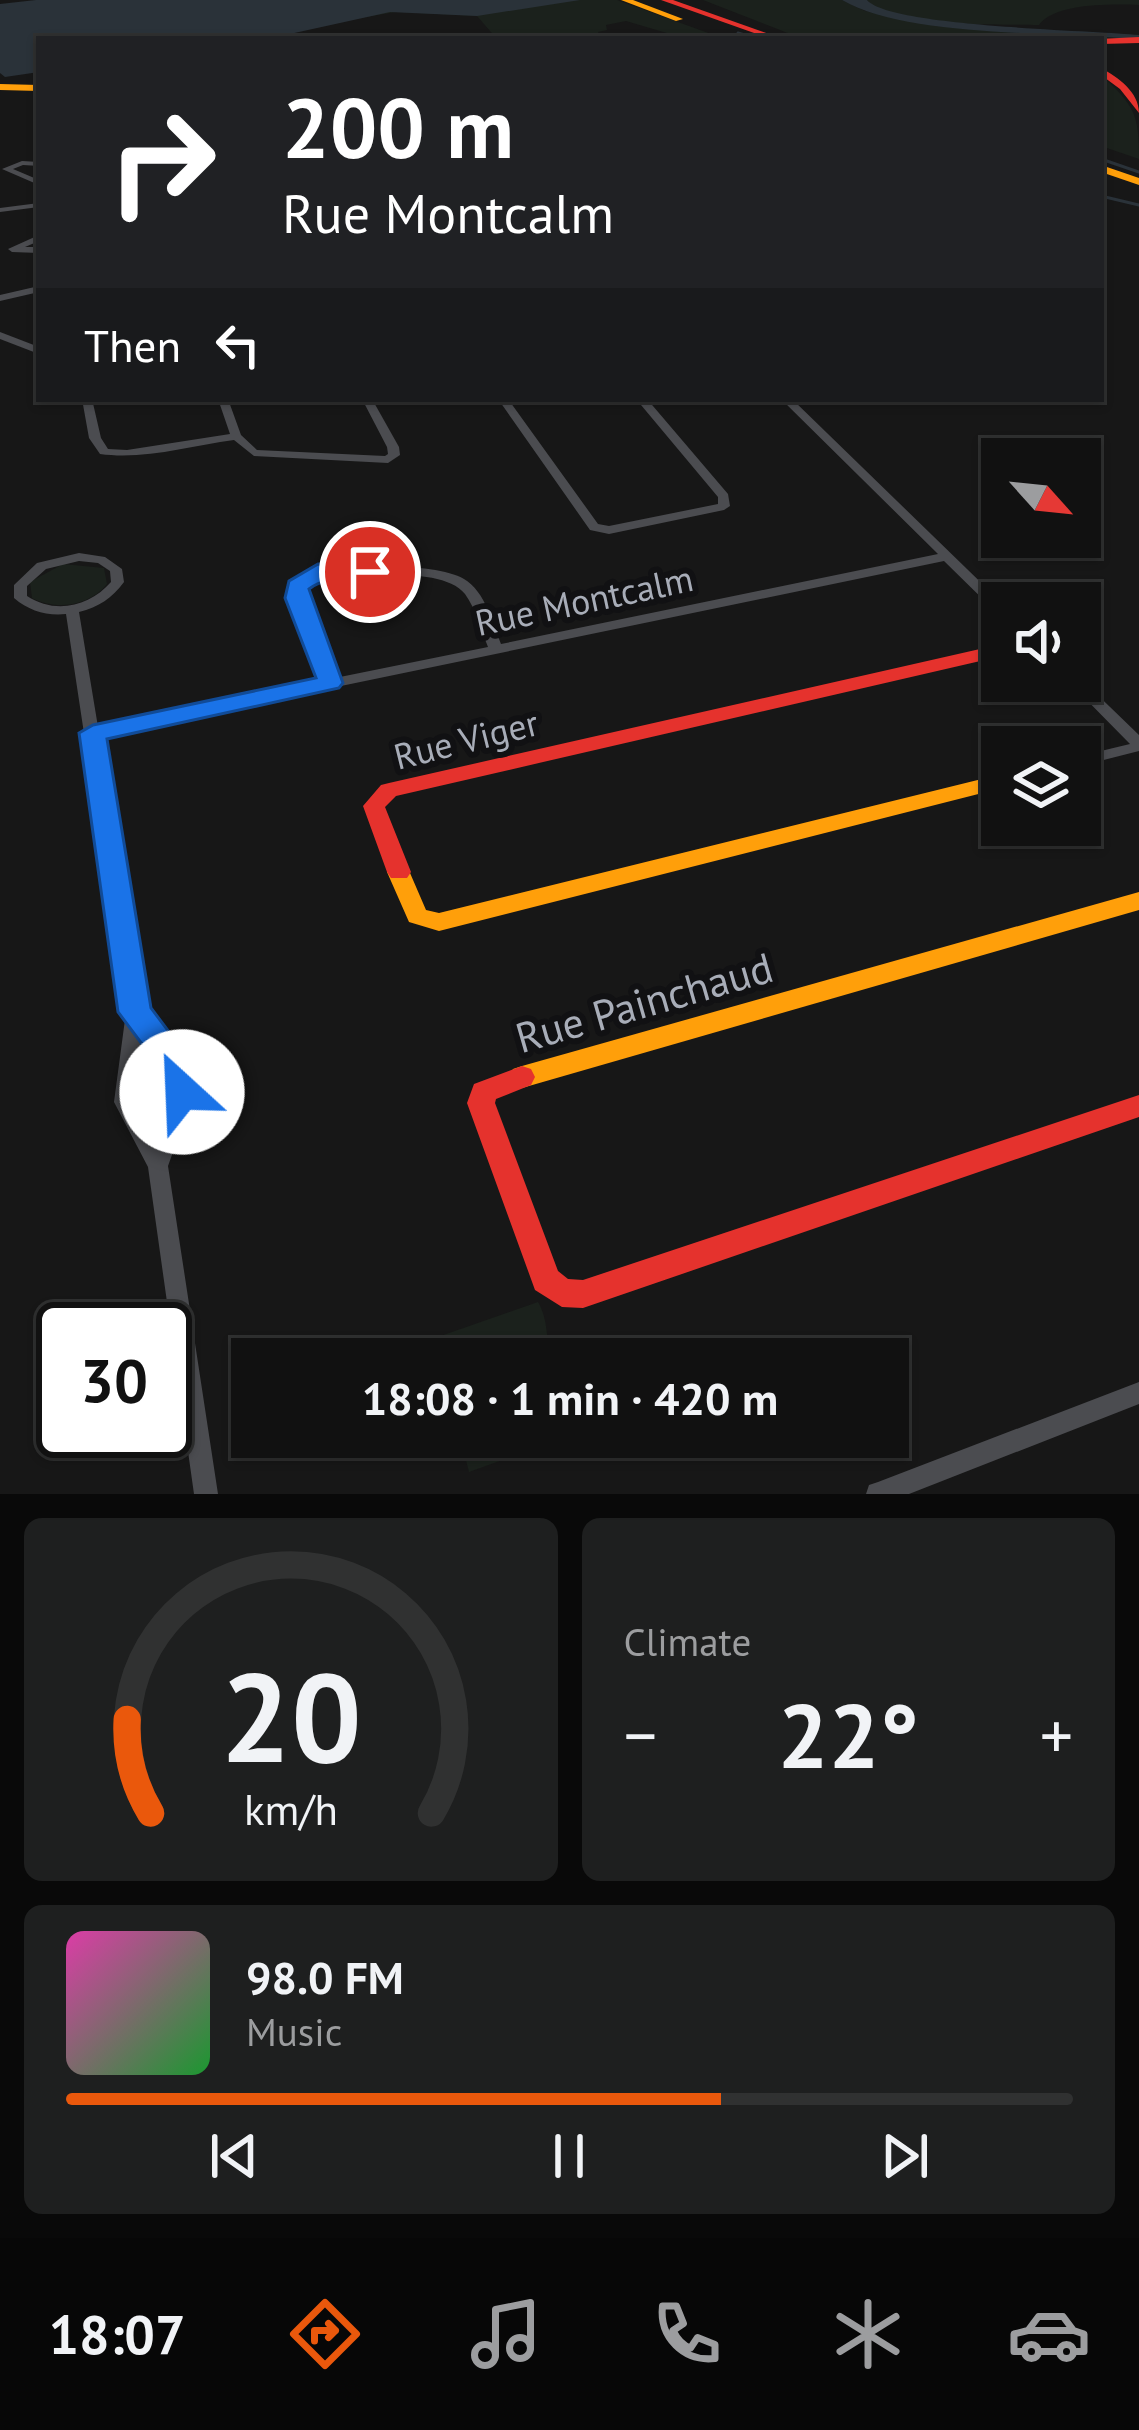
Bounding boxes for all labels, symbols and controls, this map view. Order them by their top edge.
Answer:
text: 200 m [282,72,514,181]
icon: right [84,84,240,240]
text: Rue Montcalm [282,178,614,248]
icon: left [205,312,271,378]
text: Then [84,316,181,374]
north arrow [981,438,1101,558]
map controls [981,438,1101,846]
pin [319,521,421,623]
icon: arrive [337,539,403,605]
street label: Rue Montcalm [471,554,697,646]
button: sound [981,582,1101,702]
street label: Rue Viger [389,698,543,780]
button: layers [981,726,1101,846]
street label: Rue Painchaud [509,939,779,1065]
position arrow [119,1029,245,1155]
speed limit sign: 30 [36,1302,192,1458]
text: 18:08 · 1 min · 420 m [362,1369,778,1427]
text: Climate [624,1616,751,1667]
text: 20 [220,1635,362,1796]
text: 22° [778,1676,919,1793]
text: − [624,1692,657,1777]
text: + [1040,1692,1073,1777]
text: km/h [244,1780,338,1836]
text: 98.0 FM [246,1948,404,2006]
text: Music [246,2006,342,2057]
icon: previous [201,2123,267,2189]
icon: pause [536,2123,602,2189]
icon: next [872,2123,938,2189]
icon: directions [283,2292,367,2376]
icon: music [464,2292,548,2376]
icon: phone [645,2292,729,2376]
icon: climate [826,2292,910,2376]
icon: car [1007,2292,1091,2376]
text: 18:07 [49,2299,186,2369]

